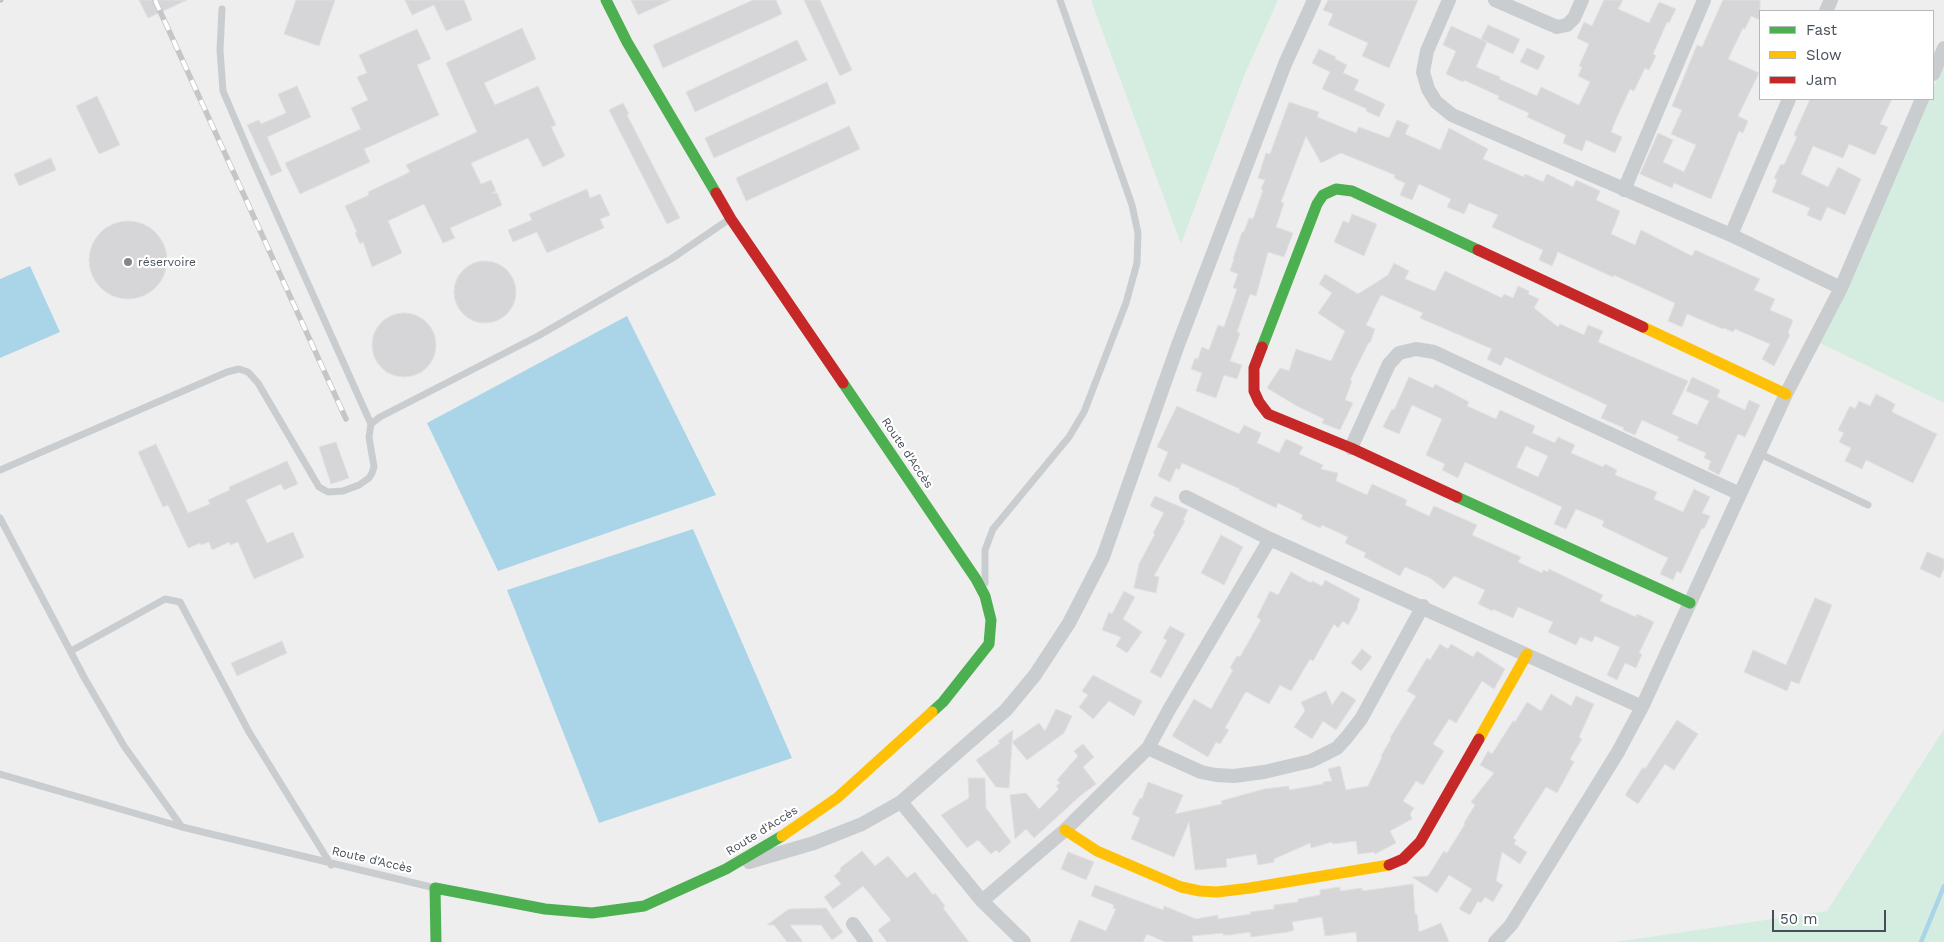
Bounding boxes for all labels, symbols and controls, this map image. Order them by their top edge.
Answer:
legend [1759,10,1934,100]
text: Fast [1806,21,1837,39]
text: Slow [1806,46,1842,64]
text: Jam [1806,71,1837,89]
place label: réservoire [138,255,196,269]
marker: réservoire [122,256,134,268]
street label: Route d'Accès [878,415,936,491]
street label: Route d'Accès [723,803,801,859]
street label: Route d'Accès [330,844,414,876]
scale bar [1774,900,1888,932]
text: 50 m [1780,910,1817,928]

